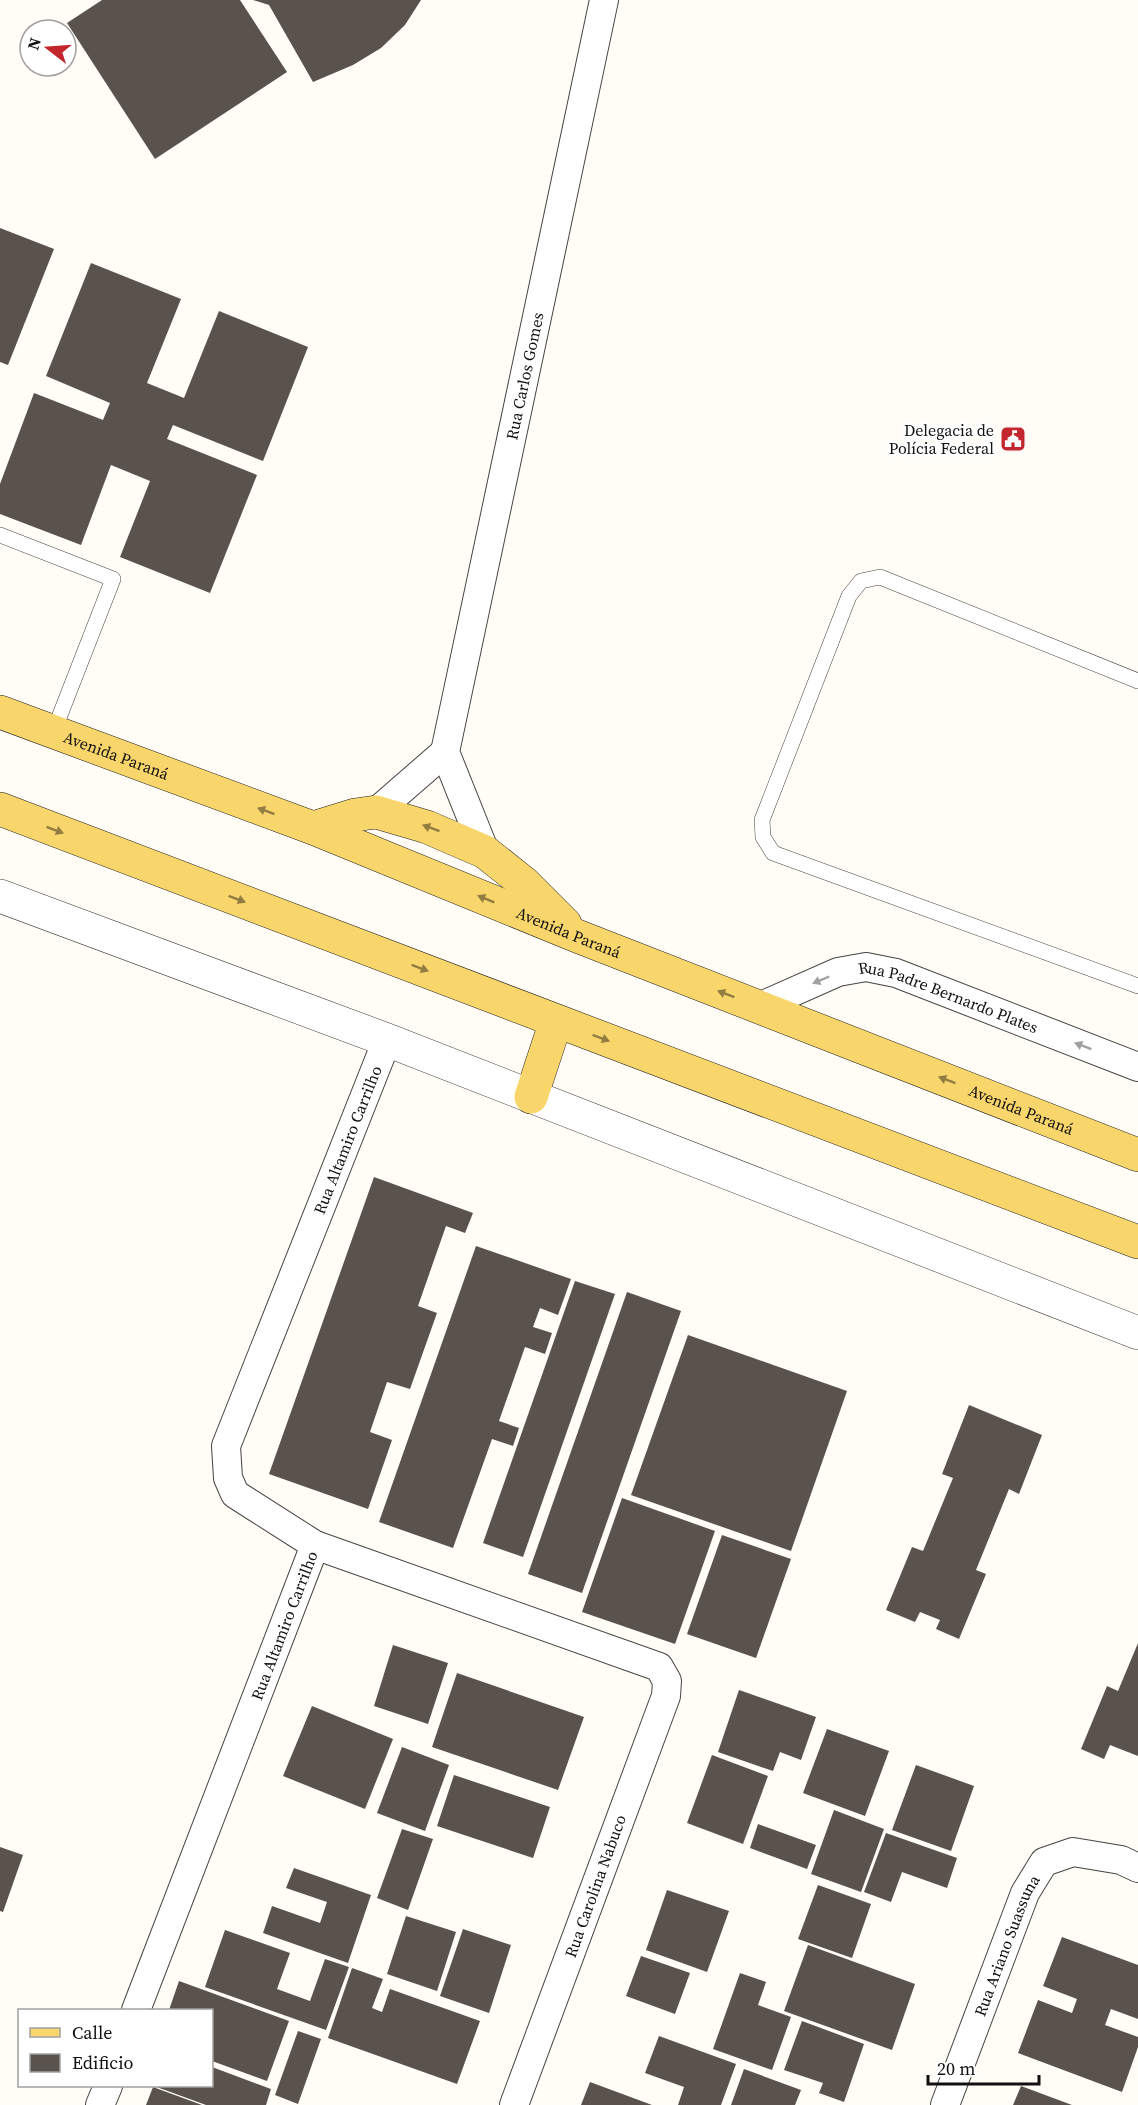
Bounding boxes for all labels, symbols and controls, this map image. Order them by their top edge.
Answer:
north arrow [18,18,78,78]
text: N [21,34,46,52]
street label: Rua Carlos Gomes [500,310,549,442]
place label: Delegacia de Polícia Federal [889,419,994,459]
public building icon: Delegacia de Polícia Federal [998,424,1028,454]
street label: Avenida Paraná [60,725,173,785]
one-way arrow [257,806,275,815]
one-way arrow [421,823,439,833]
one-way arrow [46,826,64,835]
one-way arrow [477,894,495,903]
one-way arrow [228,895,246,904]
street label: Avenida Paraná [513,901,625,963]
street label: Rua Padre Bernardo Plates [856,956,1041,1038]
one-way arrow [411,963,429,973]
one-way arrow [811,975,829,985]
one-way arrow [717,989,735,998]
one-way arrow [593,1034,611,1044]
one-way arrow [1074,1041,1092,1051]
street label: Rua Altamiro Carrilho [308,1062,387,1217]
one-way arrow [937,1075,955,1085]
street label: Avenida Paraná [966,1079,1078,1140]
street label: Rua Altamiro Carrilho [245,1548,323,1703]
street label: Rua Carolina Nabuco [559,1811,631,1960]
street label: Rua Ariano Suassuna [968,1870,1045,2019]
legend [18,2009,213,2087]
text: Calle [72,2020,112,2045]
scale bar [928,2048,1039,2086]
text: Edificio [72,2050,133,2075]
text: 20 m [937,2056,975,2081]

